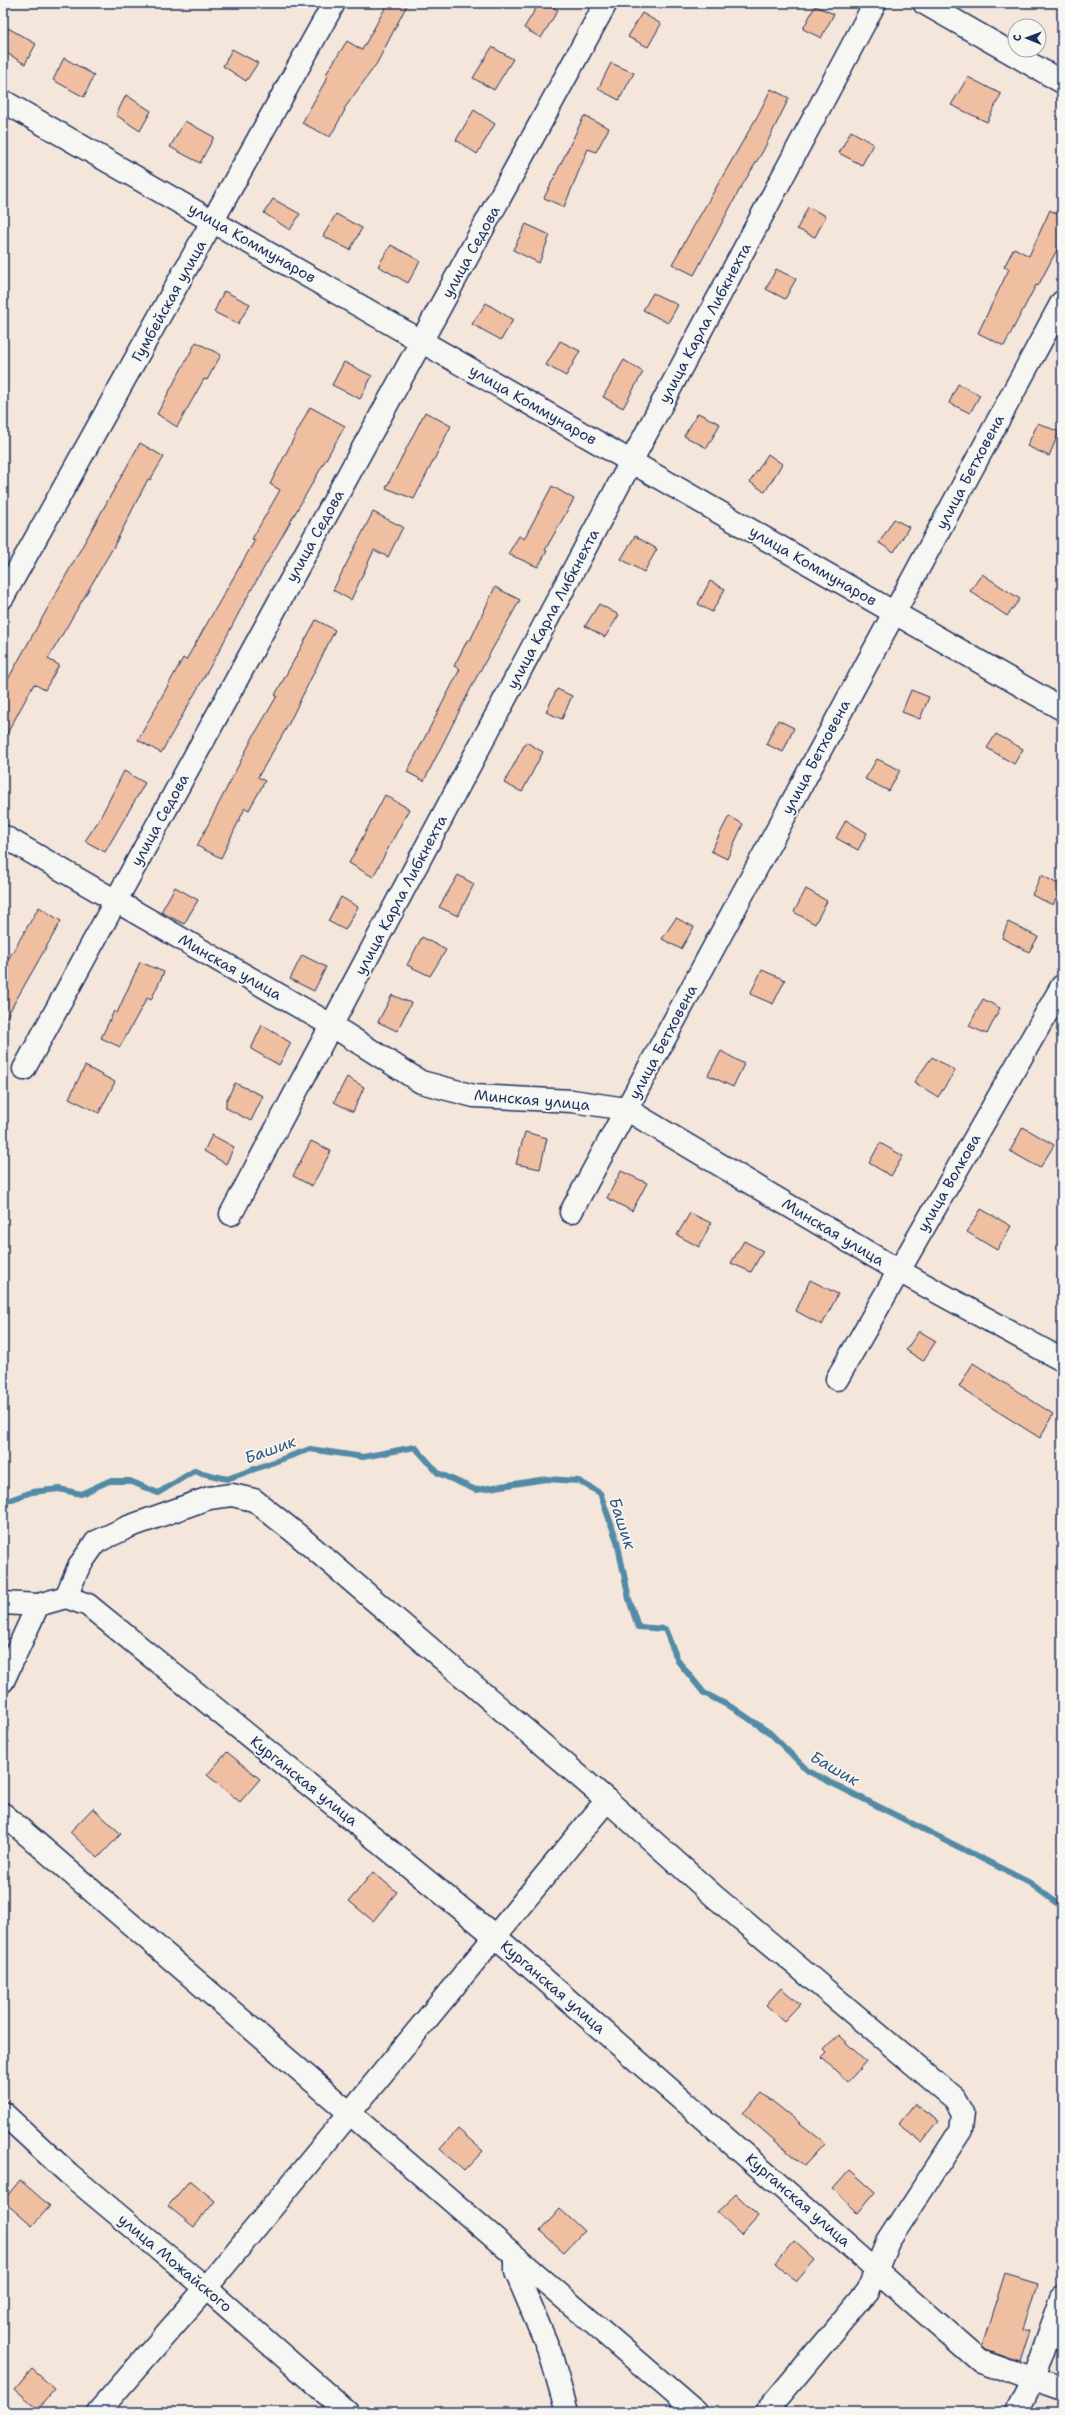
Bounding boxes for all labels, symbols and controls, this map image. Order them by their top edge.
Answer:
north arrow [1007,18,1047,58]
text: С [1010,34,1025,41]
street label: улица Коммунаров [185,198,319,288]
street label: улица Седова [437,202,505,302]
street label: Гумбейская улица [127,236,211,366]
street label: улица Карла Либкнехта [654,239,756,407]
street label: улица Коммунаров [466,360,600,450]
street label: улица Бетховена [931,411,1009,533]
street label: улица Седова [281,486,349,586]
street label: улица Коммунаров [746,521,880,611]
street label: улица Карла Либкнехта [502,525,604,693]
street label: улица Бетховена [777,696,855,818]
street label: улица Седова [126,770,194,870]
street label: улица Карла Либкнехта [350,811,452,979]
street label: Минская улица [175,929,286,1005]
street label: улица Бетховена [624,981,702,1103]
street label: Минская улица [473,1085,591,1115]
street label: улица Волкова [913,1130,986,1236]
street label: Минская улица [778,1194,889,1271]
water label: Башик [242,1430,299,1468]
water label: Башик [604,1495,641,1552]
street label: Курганская улица [246,1731,362,1831]
water label: Башик [806,1746,864,1791]
street label: Курганская улица [496,1936,610,2039]
street label: Курганская улица [741,2149,855,2252]
street label: улица Можайского [114,2209,236,2317]

